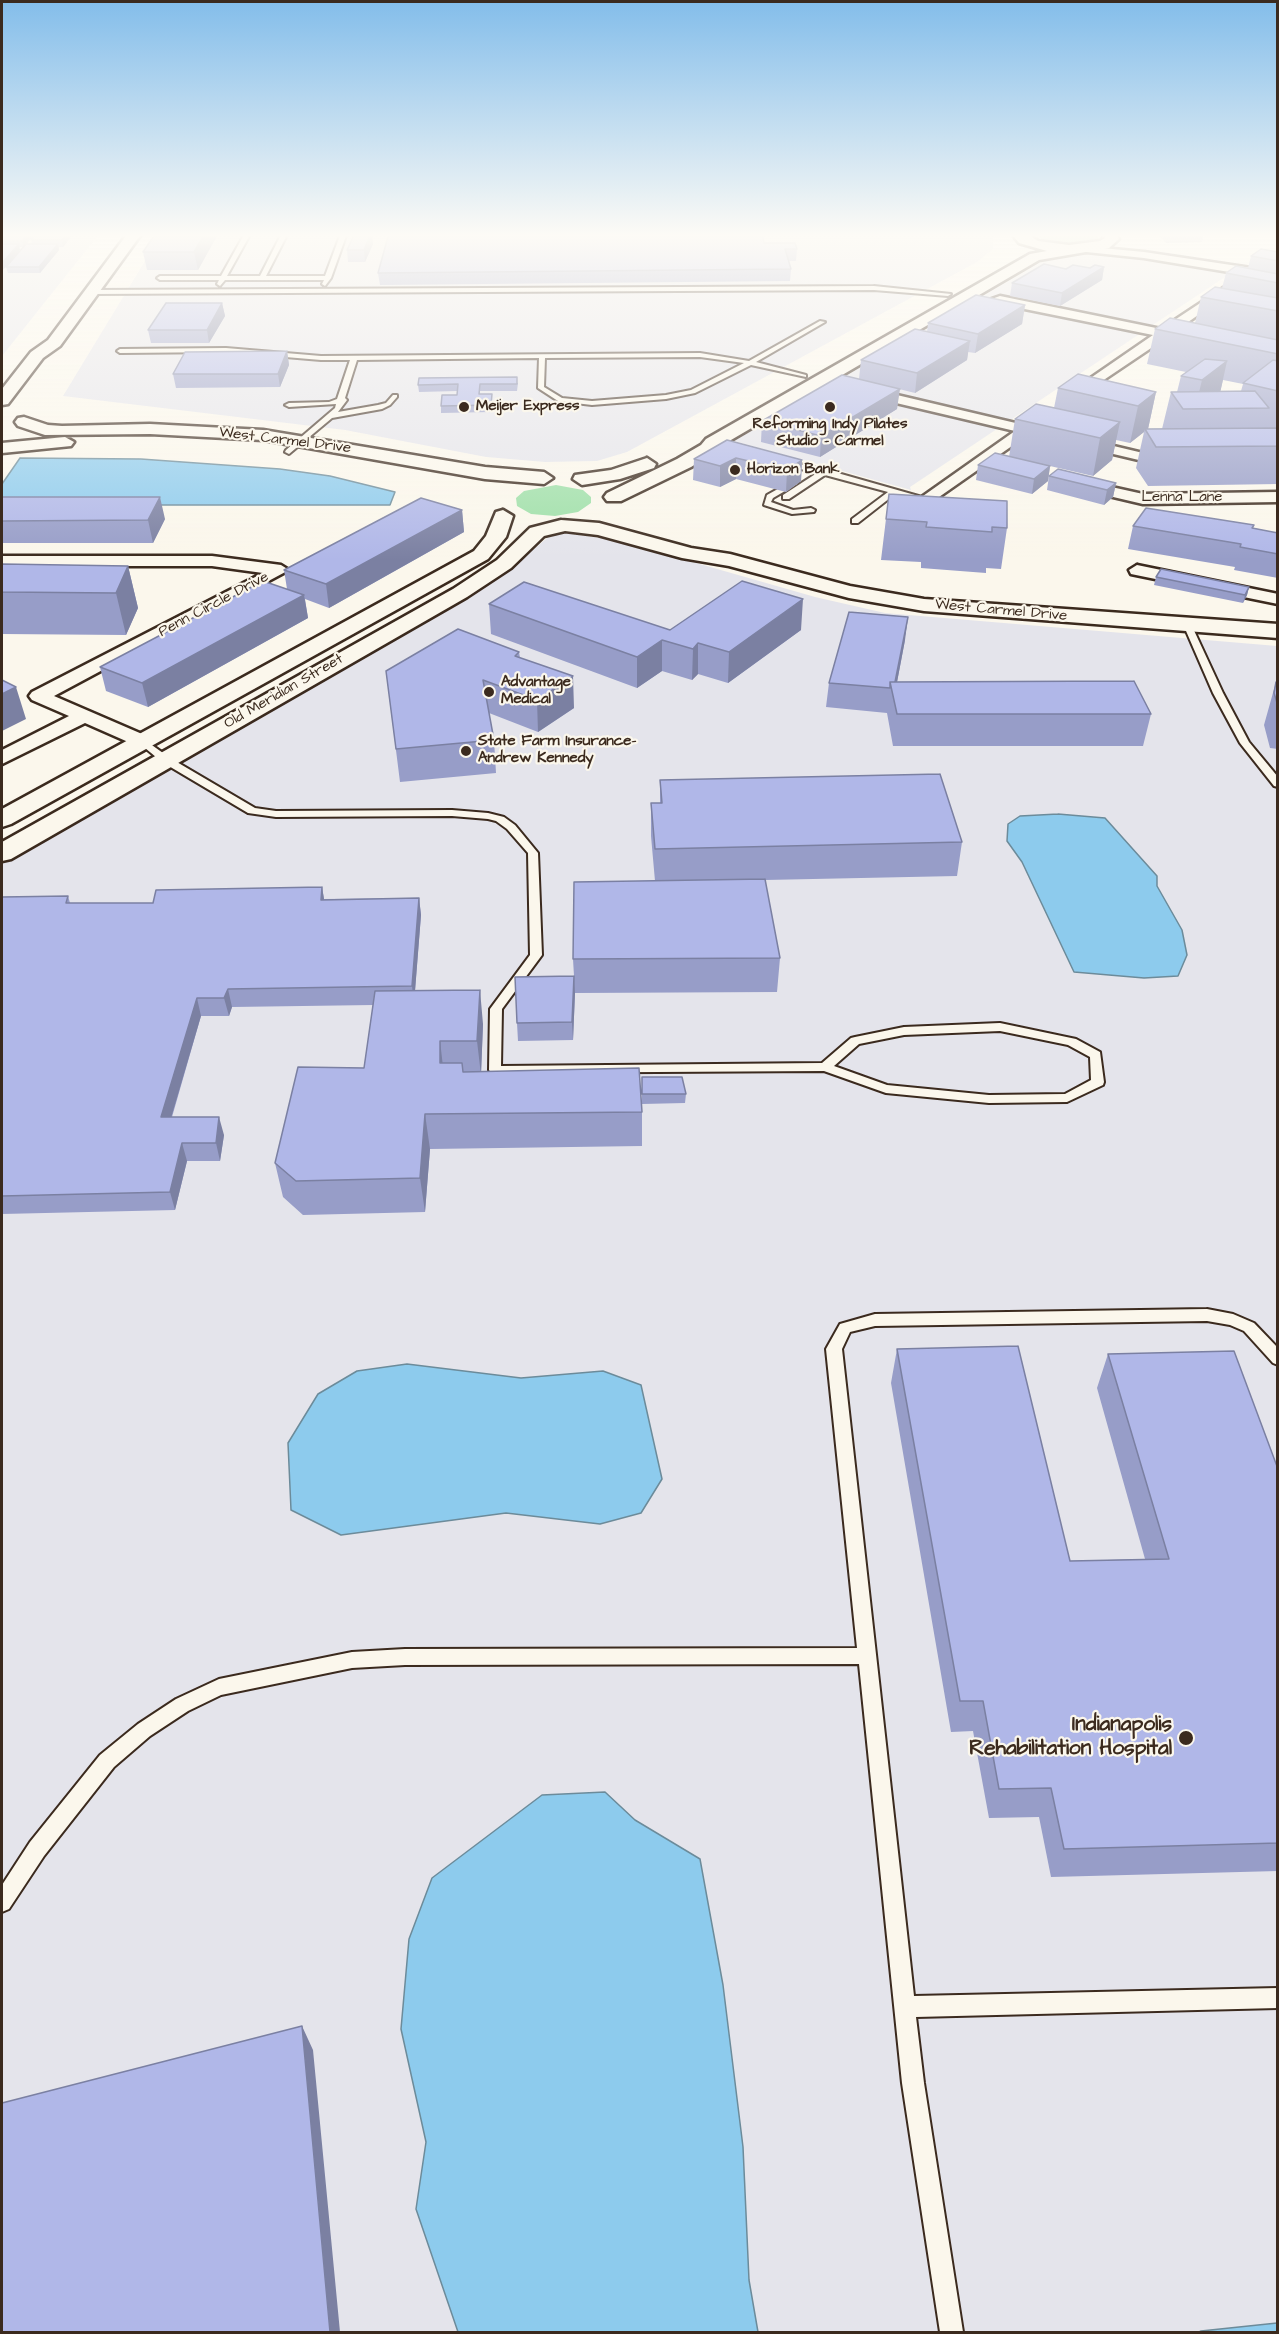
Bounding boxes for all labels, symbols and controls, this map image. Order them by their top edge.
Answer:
place label: Meijer Express [476,398,580,416]
marker: Meijer Express [457,400,471,414]
marker: Reforming Indy Pilates Studio - Carmel [823,400,837,414]
place label: Reforming Indy Pilates Studio - Carmel [753,416,907,451]
street label: West Carmel Drive [218,424,352,458]
place label: Horizon Bank [747,461,839,479]
marker: Horizon Bank [728,463,742,477]
street label: Lenna Lane [1142,489,1222,507]
street label: Penn Circle Drive [156,568,272,642]
street label: West Carmel Drive [934,596,1068,626]
street label: Old Meridian Street [221,651,347,733]
place label: Advantage Medical [501,674,571,709]
marker: Advantage Medical [482,685,496,699]
place label: State Farm Insurance- Andrew Kennedy [478,733,636,768]
marker: State Farm Insurance- Andrew Kennedy [459,744,473,758]
place label: Indianapolis Rehabilitation Hospital [969,1713,1172,1763]
marker: Indianapolis Rehabilitation Hospital [1177,1729,1195,1747]

